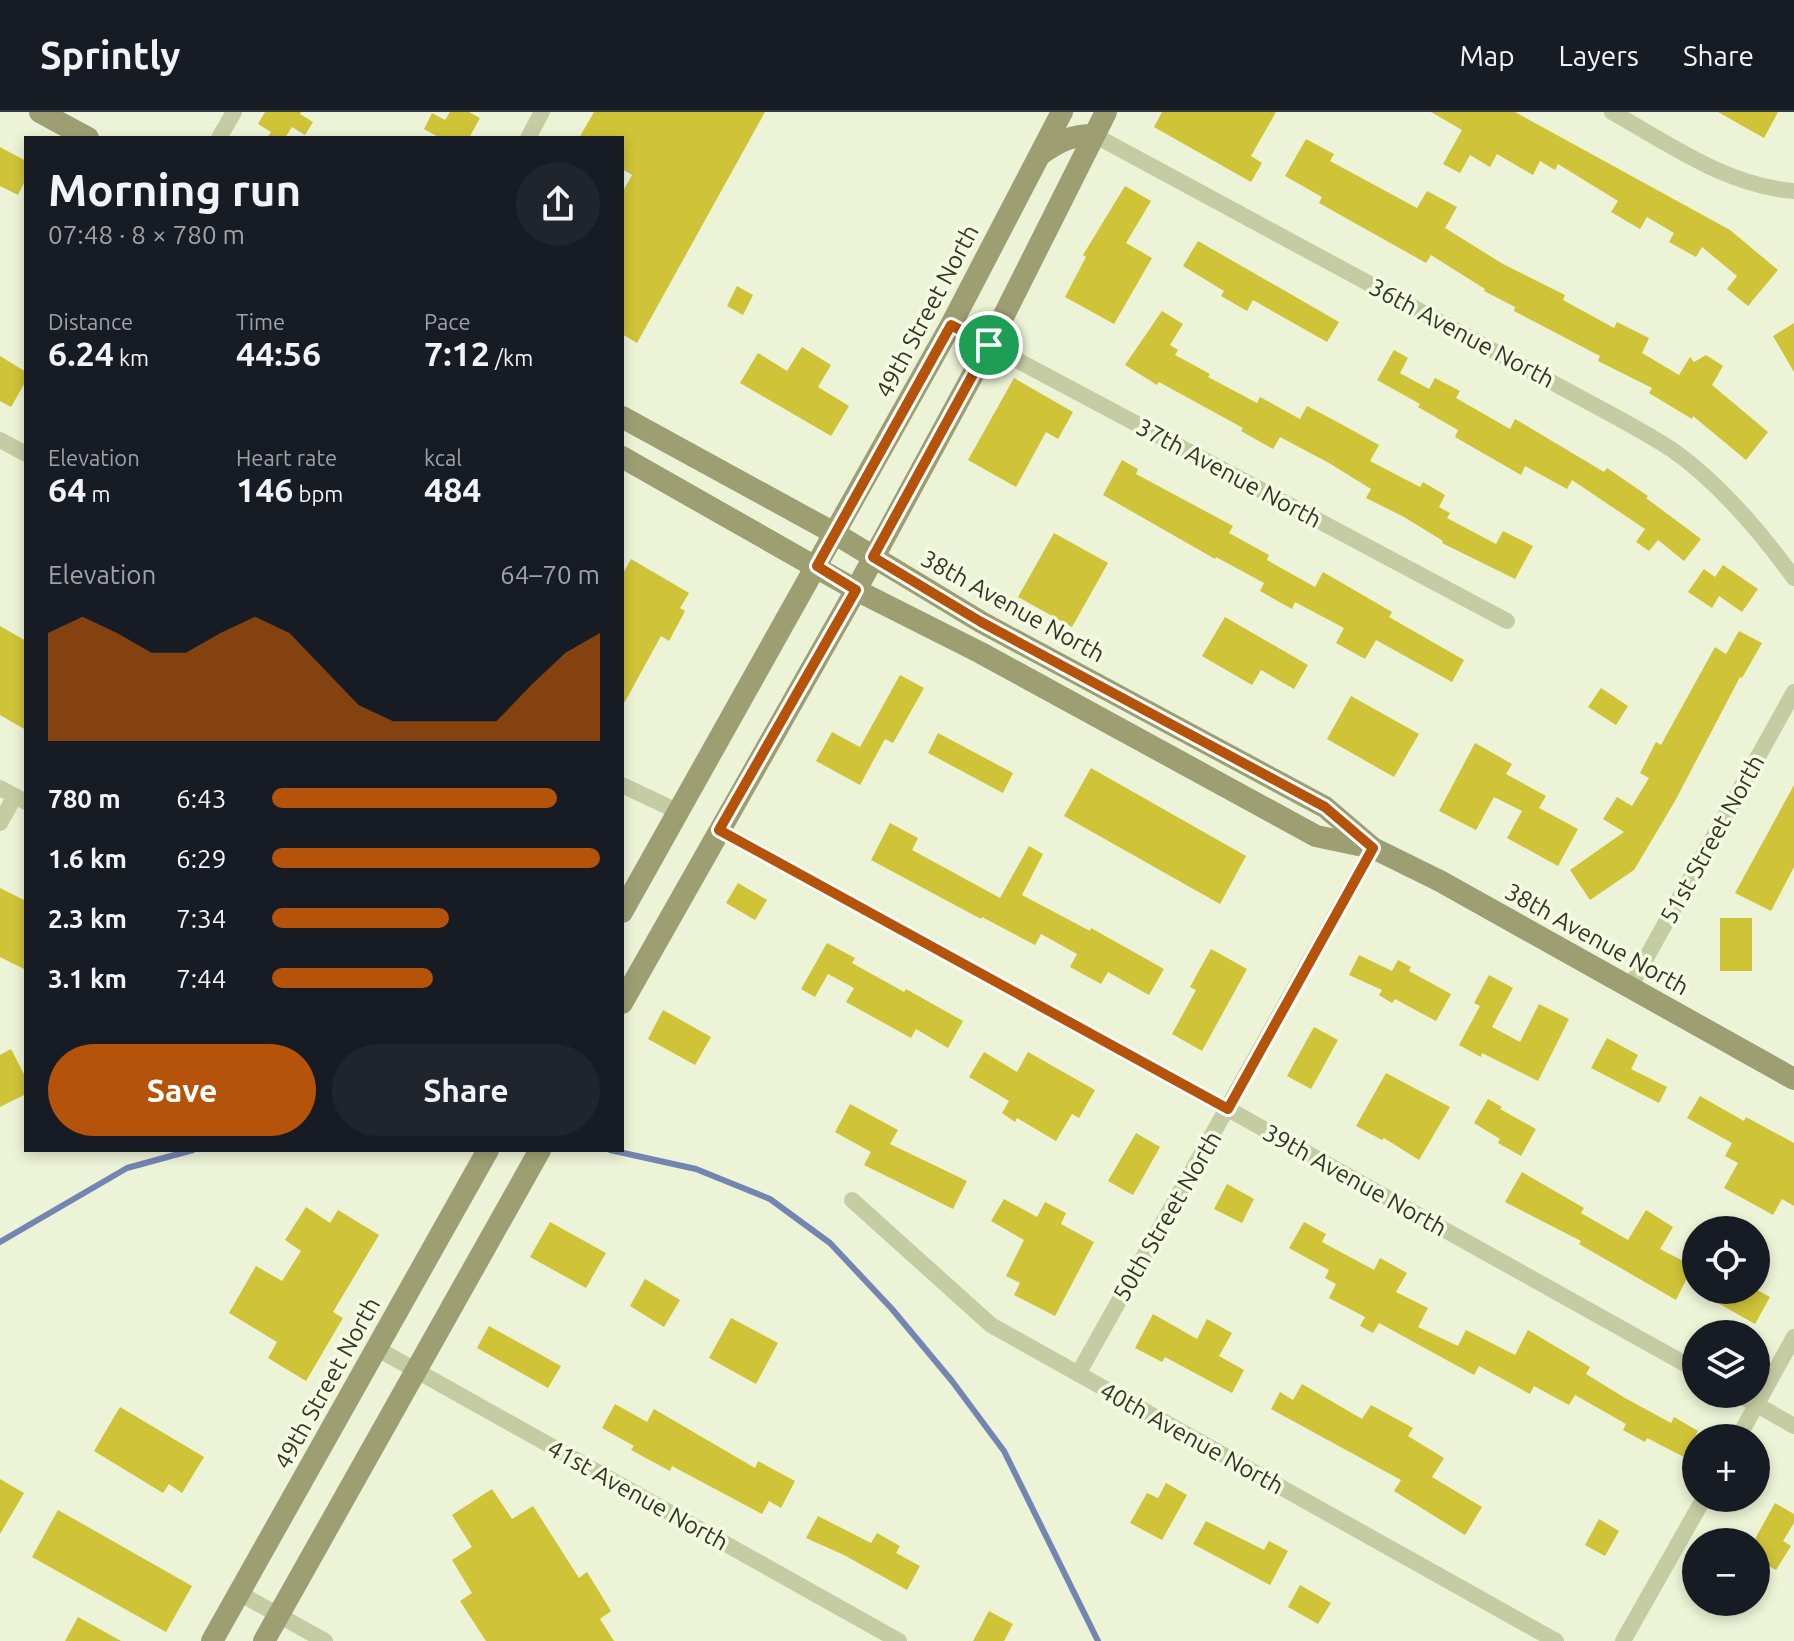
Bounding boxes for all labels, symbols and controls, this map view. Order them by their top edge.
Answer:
text: Sprintly [40,34,181,76]
text: Map [1459,40,1515,71]
text: Layers [1559,40,1639,71]
text: Share [1683,40,1754,71]
button: share [516,162,600,246]
text: Morning run [48,165,301,214]
text: 07:48 · 8 × 780 m [48,220,245,249]
street label: 49th Street North [870,220,984,402]
street label: 36th Avenue North [1365,273,1559,393]
text: Distance [48,309,133,334]
text: Time [236,309,285,334]
text: Pace [424,309,471,334]
pin [955,311,1023,379]
icon: arrive [967,323,1011,367]
text: 6.24 [48,334,114,372]
text: 44:56 [236,334,321,372]
text: 7:12 [424,334,490,372]
text: km [114,345,149,370]
text: /km [490,345,533,370]
street label: 37th Avenue North [1132,413,1326,533]
text: Elevation [48,445,140,470]
text: Heart rate [236,445,337,470]
text: kcal [424,445,462,470]
text: 64 [48,470,86,508]
text: 146 [236,470,294,508]
text: 484 [424,470,482,508]
text: m [86,481,110,506]
text: bpm [294,481,343,506]
street label: 38th Avenue North [917,544,1109,668]
text: Elevation [48,560,156,589]
text: 64–70 m [500,560,600,589]
street label: 51st Street North [1655,750,1769,928]
text: 780 m [48,784,121,813]
text: 6:43 [176,784,226,813]
text: 1.6 km [48,844,127,873]
text: 6:29 [176,844,226,873]
street label: 38th Avenue North [1501,877,1693,1001]
text: 2.3 km [48,904,127,933]
text: 7:34 [176,904,226,933]
text: 3.1 km [48,964,127,993]
text: 7:44 [176,964,226,993]
button: Save [48,1044,316,1136]
button: Share [332,1044,600,1136]
street label: 39th Avenue North [1259,1118,1451,1242]
street label: 50th Street North [1107,1126,1227,1306]
map controls [1682,1216,1770,1616]
button: locate [1682,1216,1770,1304]
street label: 49th Street North [269,1293,385,1473]
button: layers [1682,1320,1770,1408]
street label: 40th Avenue North [1096,1376,1288,1500]
button: + [1682,1424,1770,1512]
street label: 41st Avenue North [543,1434,733,1556]
button: − [1682,1528,1770,1616]

